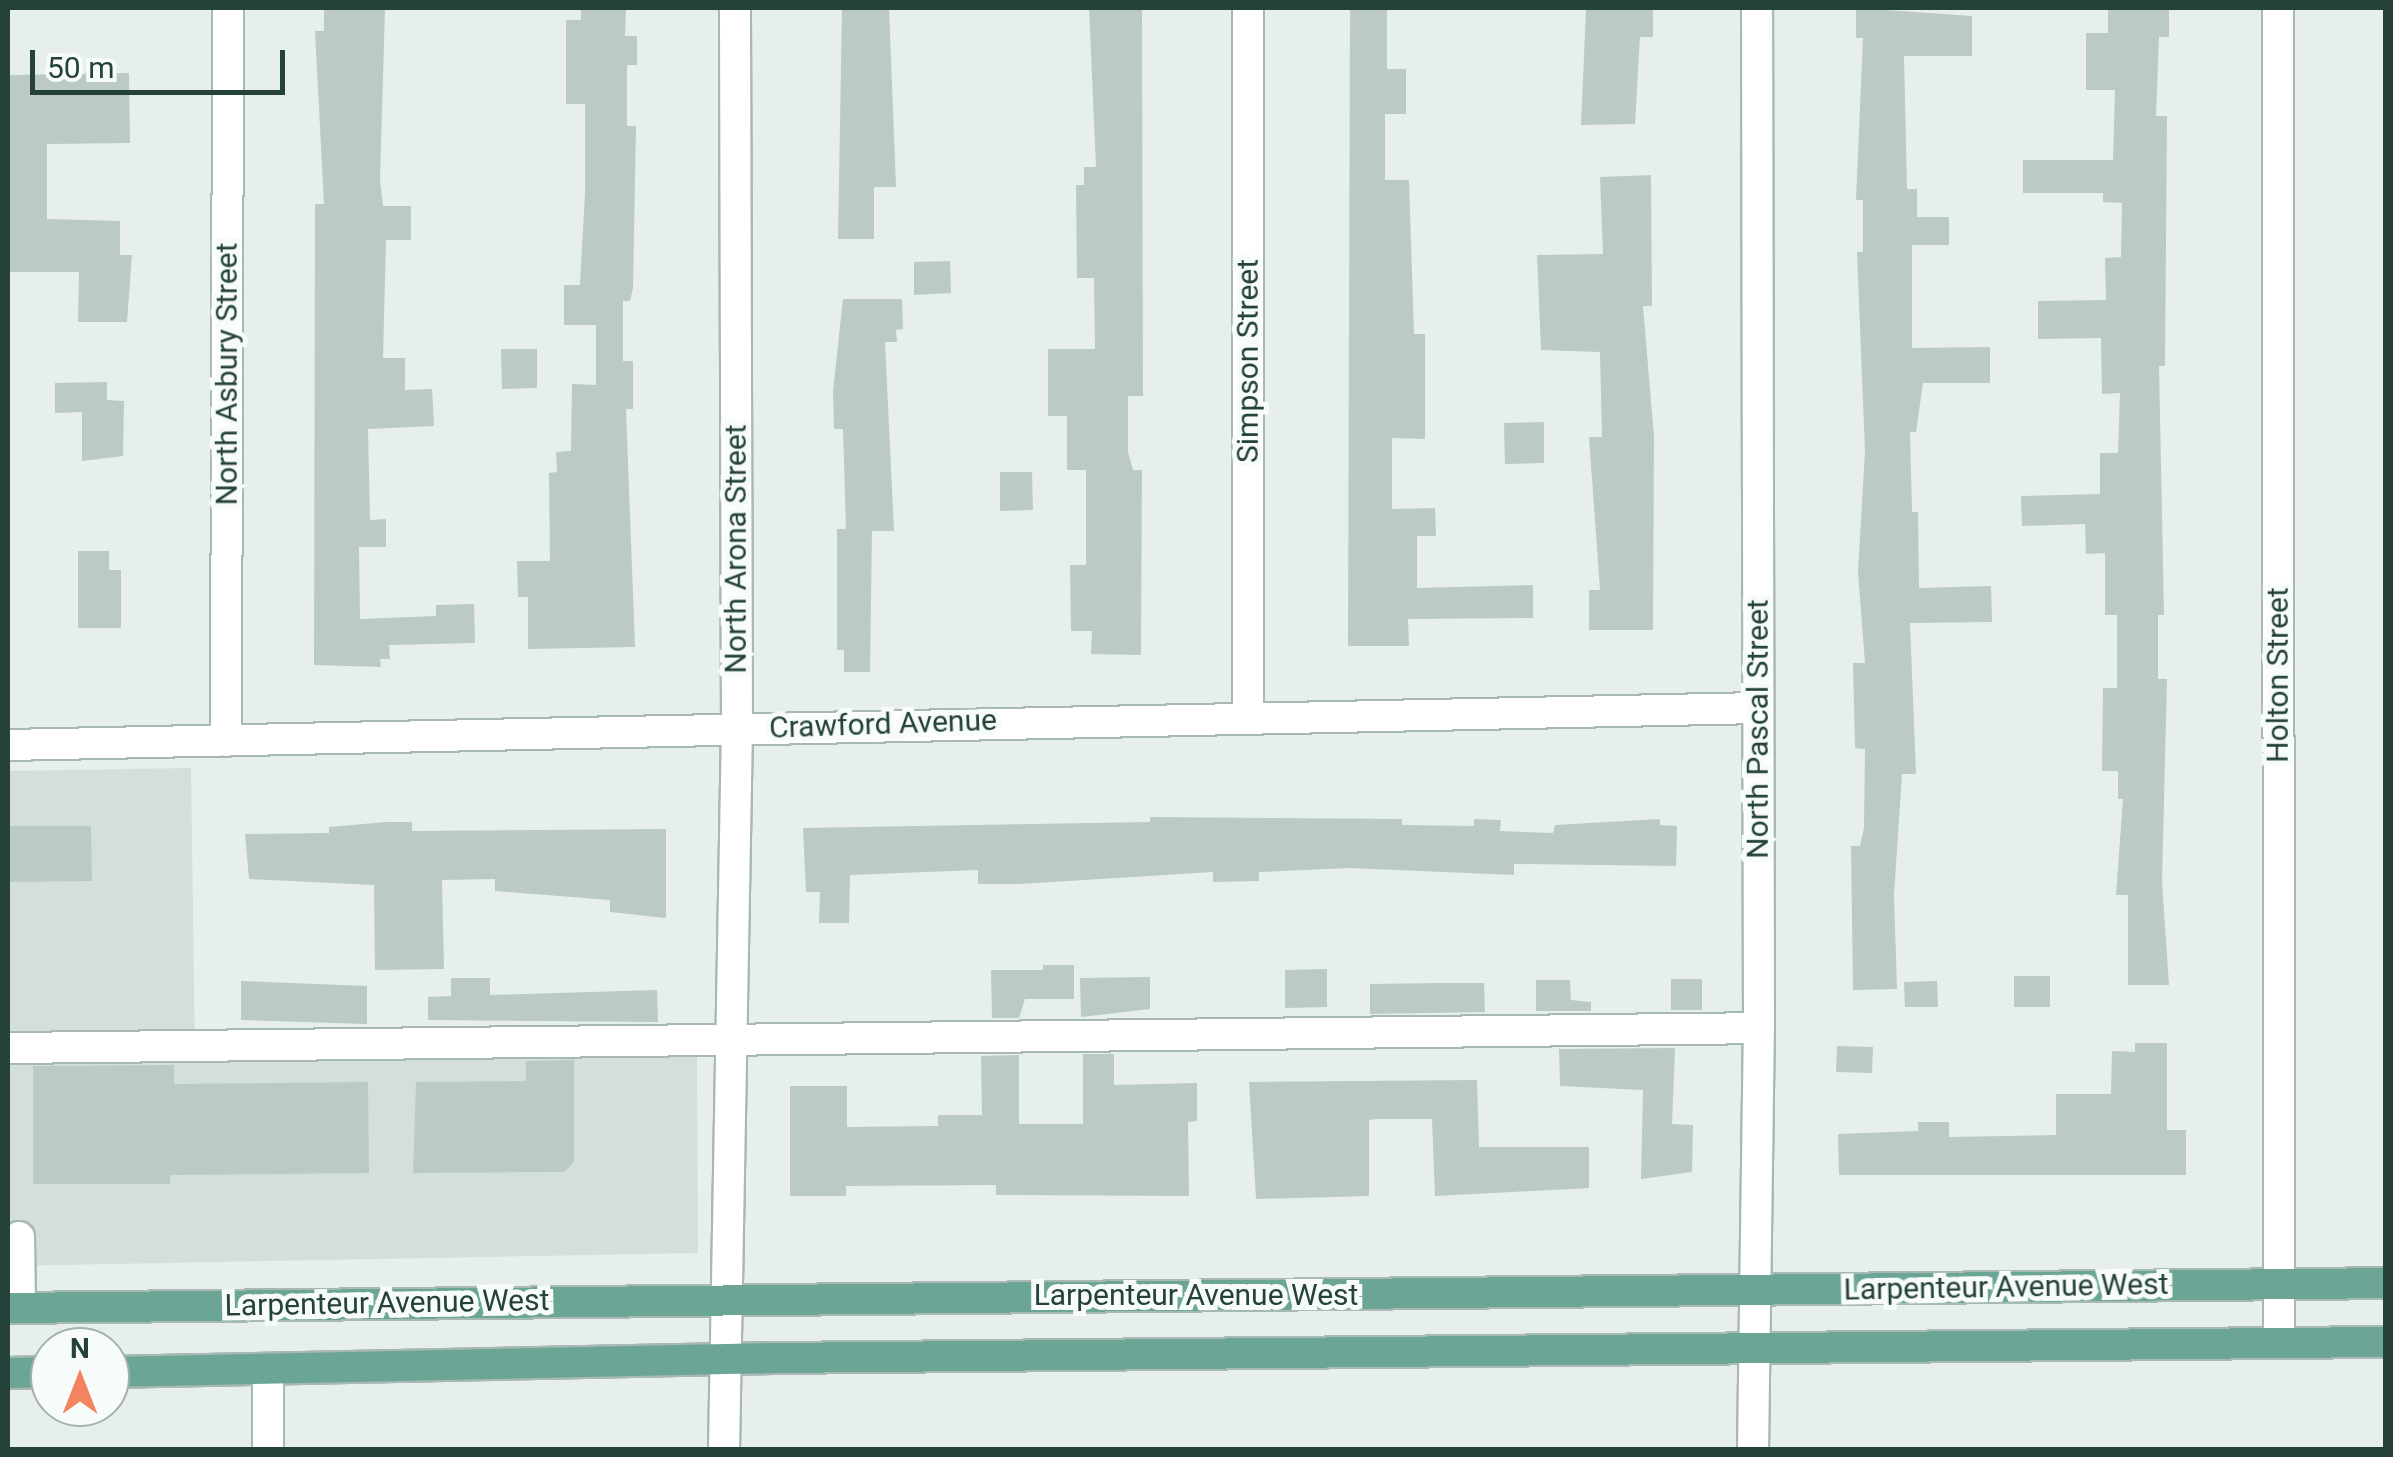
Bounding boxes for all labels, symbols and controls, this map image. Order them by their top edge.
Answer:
scale bar [35,30,290,92]
text: 50 m [47,50,114,85]
street label: North Asbury Street [209,243,245,505]
street label: Simpson Street [1230,259,1266,463]
street label: North Arona Street [718,424,754,674]
street label: Holton Street [2260,587,2296,763]
street label: North Pascal Street [1740,599,1776,859]
street label: Crawford Avenue [769,702,997,746]
street label: Larpenteur Avenue West [1843,1266,2169,1308]
street label: Larpenteur Avenue West [1034,1277,1358,1313]
street label: Larpenteur Avenue West [224,1282,550,1324]
north arrow [30,1327,130,1427]
text: N [70,1332,90,1365]

